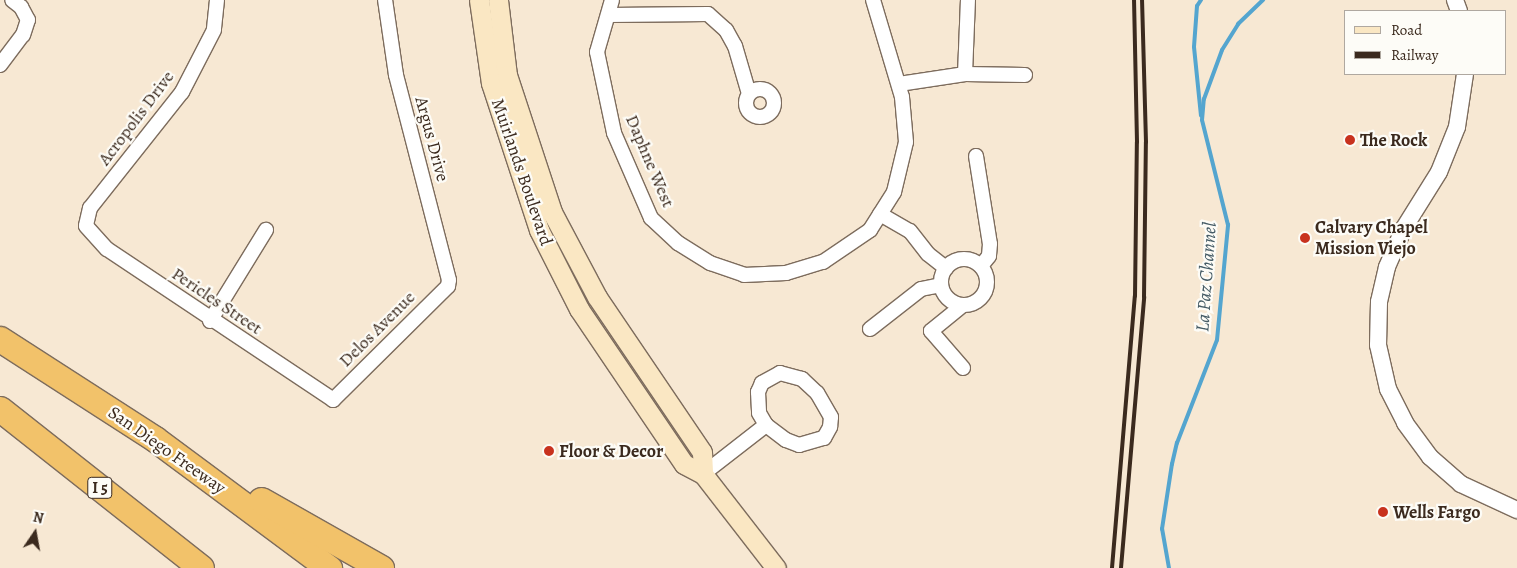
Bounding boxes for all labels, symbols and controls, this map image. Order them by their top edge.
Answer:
legend [1344,10,1507,75]
text: Road [1391,20,1422,40]
text: Railway [1391,45,1438,65]
street label: Acropolis Drive [93,66,179,170]
street label: Argus Drive [410,94,454,184]
street label: Muirlands Boulevard [487,96,557,248]
street label: Daphne West [621,112,679,210]
place label: The Rock [1360,129,1427,151]
marker: The Rock [1344,134,1356,146]
place label: Calvary Chapel Mission Viejo [1315,217,1428,260]
water label: La Paz Channel [1192,221,1222,333]
marker: Calvary Chapel Mission Viejo [1299,232,1311,244]
street label: Pericles Street [168,263,266,339]
street label: Delos Avenue [335,287,419,371]
street label: San Diego Freeway [104,401,230,499]
place label: Floor & Decor [559,440,664,462]
marker: Floor & Decor [543,445,555,457]
road number: I 5 [86,474,114,502]
place label: Wells Fargo [1393,501,1481,523]
marker: Wells Fargo [1377,506,1389,518]
text: N [31,507,45,528]
north arrow [10,508,60,558]

